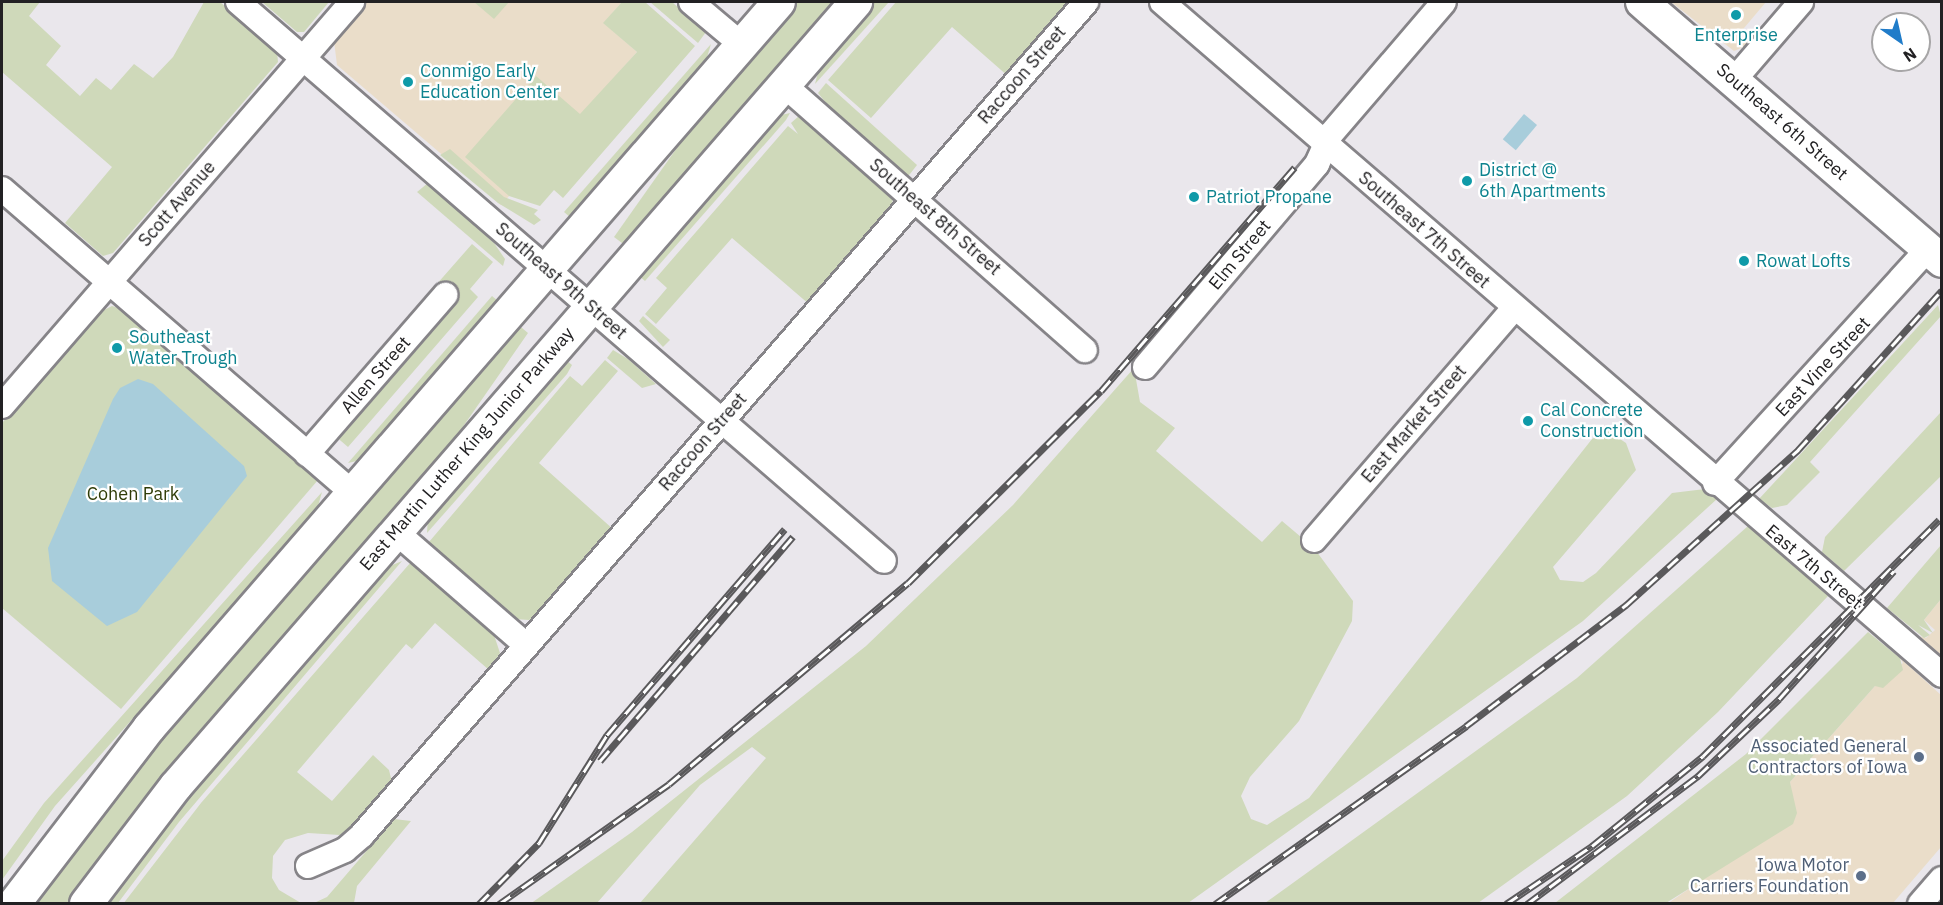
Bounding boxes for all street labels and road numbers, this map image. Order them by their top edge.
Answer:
street label: Raccoon Street [974,22,1070,128]
street label: Southeast 6th Street [1712,59,1852,185]
street label: Southeast 8th Street [865,154,1005,280]
street label: Scott Avenue [134,157,220,251]
street label: Southeast 7th Street [1354,167,1494,293]
street label: Elm Street [1204,216,1276,294]
street label: Southeast 9th Street [491,218,631,344]
street label: East Vine Street [1771,313,1875,421]
street label: East Martin Luther King Junior Parkway [355,323,579,575]
street label: Allen Street [337,332,415,418]
street label: East Market Street [1357,361,1471,487]
street label: Raccoon Street [655,389,751,495]
street label: East 7th Street [1761,520,1867,614]

